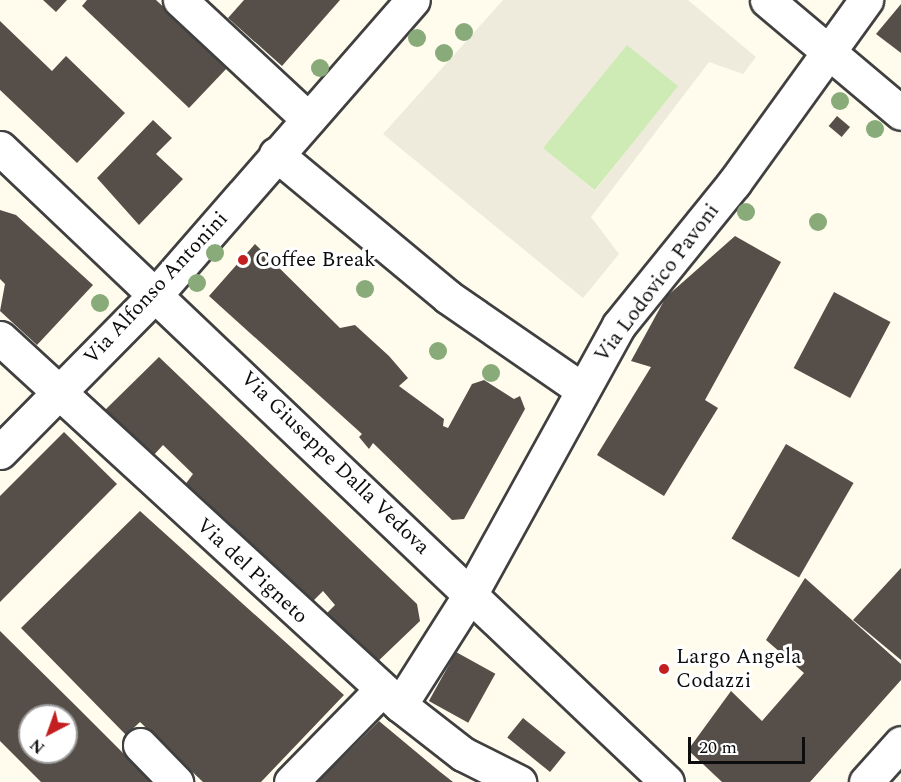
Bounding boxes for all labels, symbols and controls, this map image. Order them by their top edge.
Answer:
street label: Via Lodovico Pavoni [589,199,725,367]
street label: Via Alfonso Antonini [79,206,233,370]
place label: Coffee Break [255,247,376,273]
marker: Coffee Break [236,253,250,267]
street label: Via Giuseppe Dalla Vedova [235,366,435,560]
street label: Via del Pigneto [191,513,313,629]
place label: Largo Angela Codazzi [676,644,801,694]
marker: Largo Angela Codazzi [657,662,671,676]
north arrow [18,704,78,764]
scale bar [691,725,808,763]
text: N [25,733,50,759]
text: 20 m [699,734,737,761]

